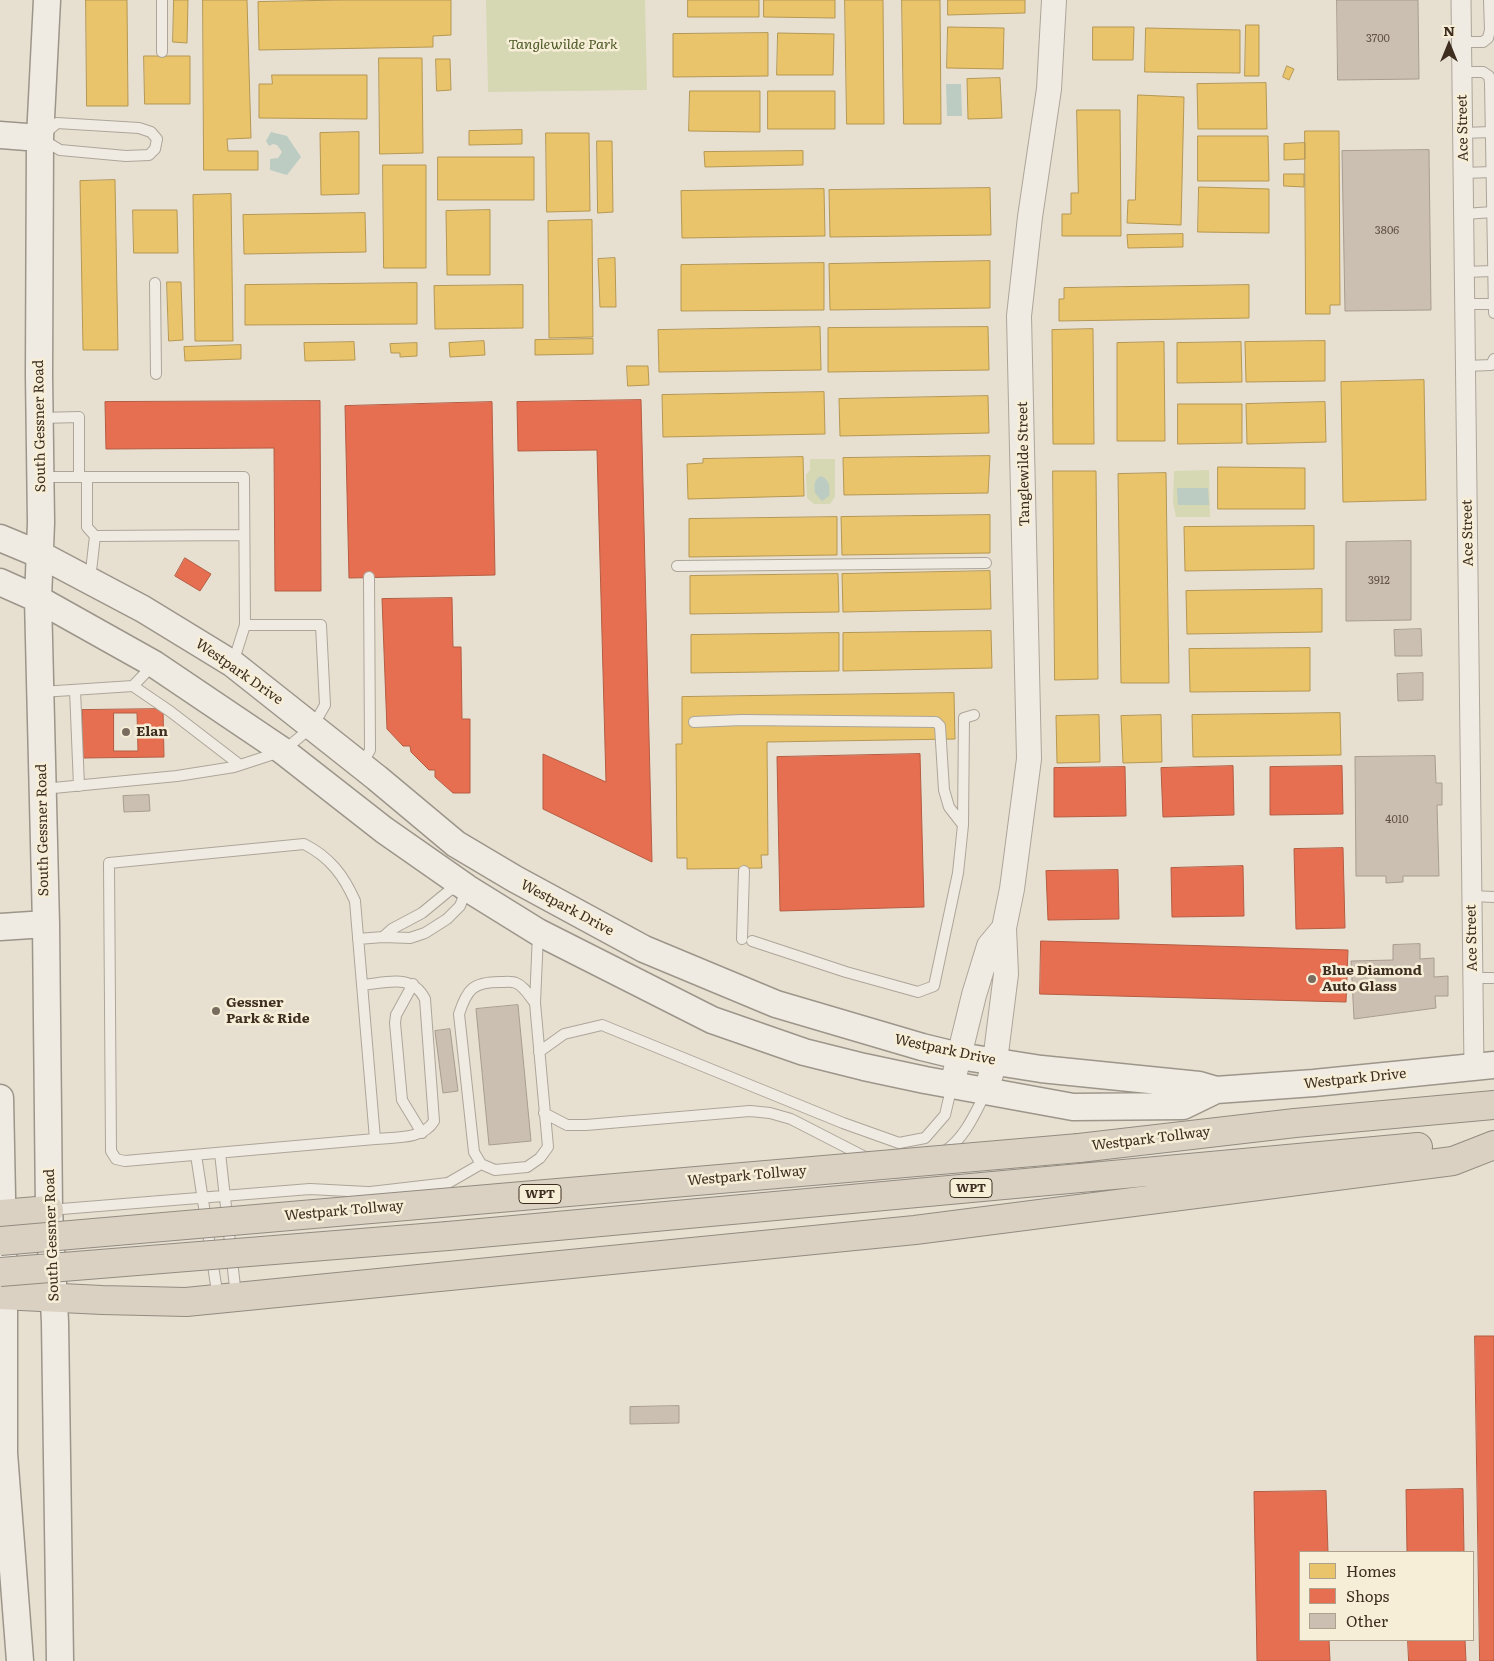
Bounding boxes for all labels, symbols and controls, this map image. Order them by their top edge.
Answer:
north arrow [1424,20,1474,70]
text: N [1443,20,1455,40]
house number: 3700 [1366,32,1390,46]
park label: Tanglewilde Park [508,37,618,53]
street label: Ace Street [1454,94,1472,162]
house number: 3806 [1375,224,1399,238]
street label: South Gessner Road [30,360,50,492]
street label: Tanglewilde Street [1015,401,1033,527]
street label: Ace Street [1459,499,1477,567]
house number: 3912 [1368,574,1390,588]
street label: Westpark Drive [192,636,286,708]
place label: Elan [136,724,168,740]
marker: Elan [120,726,132,738]
street label: South Gessner Road [33,764,53,896]
house number: 4010 [1385,813,1409,827]
street label: Westpark Drive [518,876,616,940]
street label: Ace Street [1463,904,1481,972]
place label: Blue Diamond Auto Glass [1322,963,1422,996]
marker: Blue Diamond Auto Glass [1306,973,1318,985]
place label: Gessner Park & Ride [226,995,310,1028]
marker: Gessner Park & Ride [210,1005,222,1017]
street label: Westpark Drive [893,1031,997,1069]
street label: Westpark Drive [1303,1065,1407,1093]
street label: Westpark Tollway [1091,1123,1211,1155]
street label: Westpark Tollway [687,1162,807,1190]
street label: South Gessner Road [41,1168,63,1302]
road number: WPT [950,1178,992,1198]
road number: WPT [519,1184,561,1204]
street label: Westpark Tollway [284,1197,404,1225]
legend [1299,1551,1474,1641]
text: Homes [1346,1559,1396,1582]
text: Shops [1346,1584,1389,1607]
text: Other [1346,1609,1388,1632]

